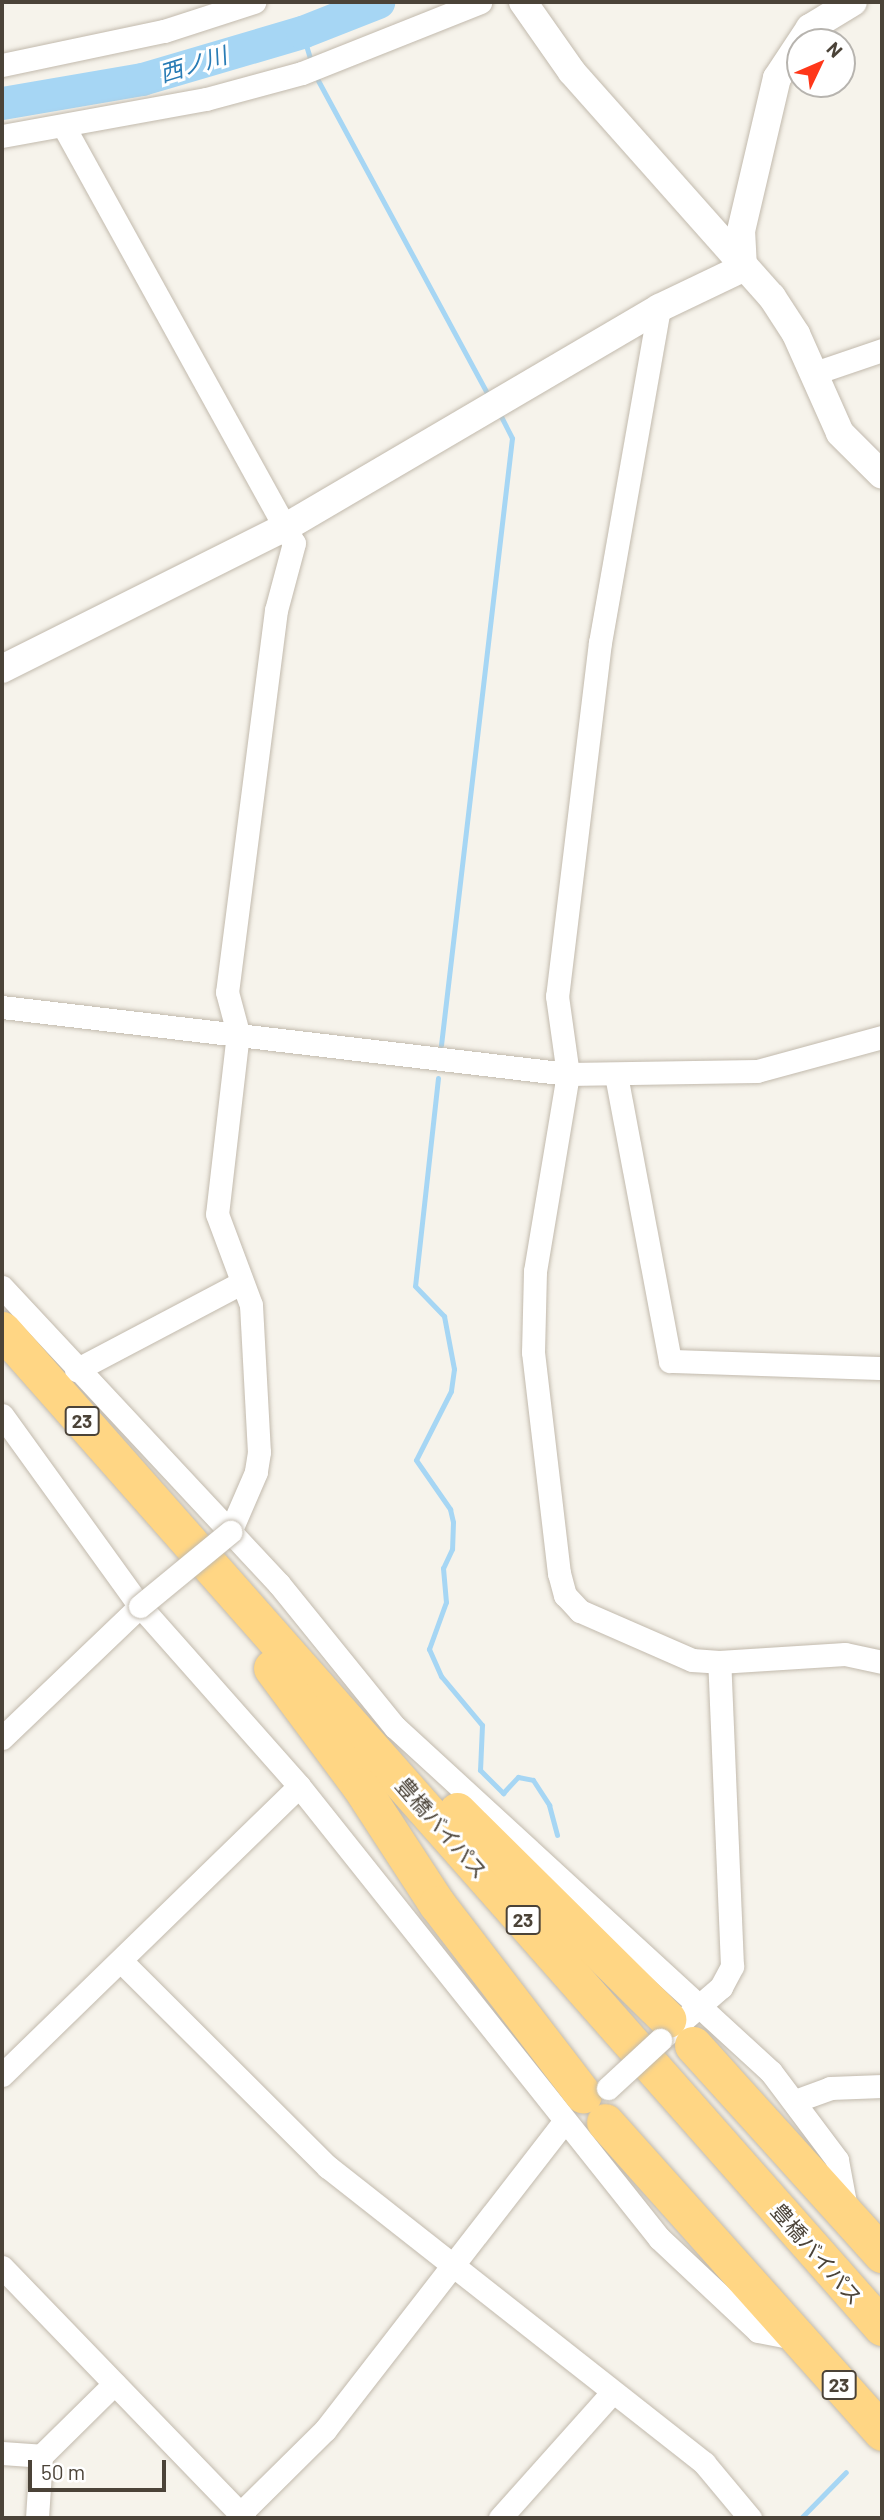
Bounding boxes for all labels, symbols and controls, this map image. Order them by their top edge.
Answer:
north arrow [786,28,856,98]
text: N [822,37,848,62]
water label: 西ノ川 [156,41,230,87]
road number: 23 [64,1406,100,1436]
street label: 豊橋バイパス [391,1772,493,1884]
road number: 23 [505,1904,540,1936]
street label: 豊橋バイパス [766,2198,868,2310]
road number: 23 [822,2370,856,2400]
scale bar [32,2446,170,2490]
text: 50 m [41,2459,85,2484]

